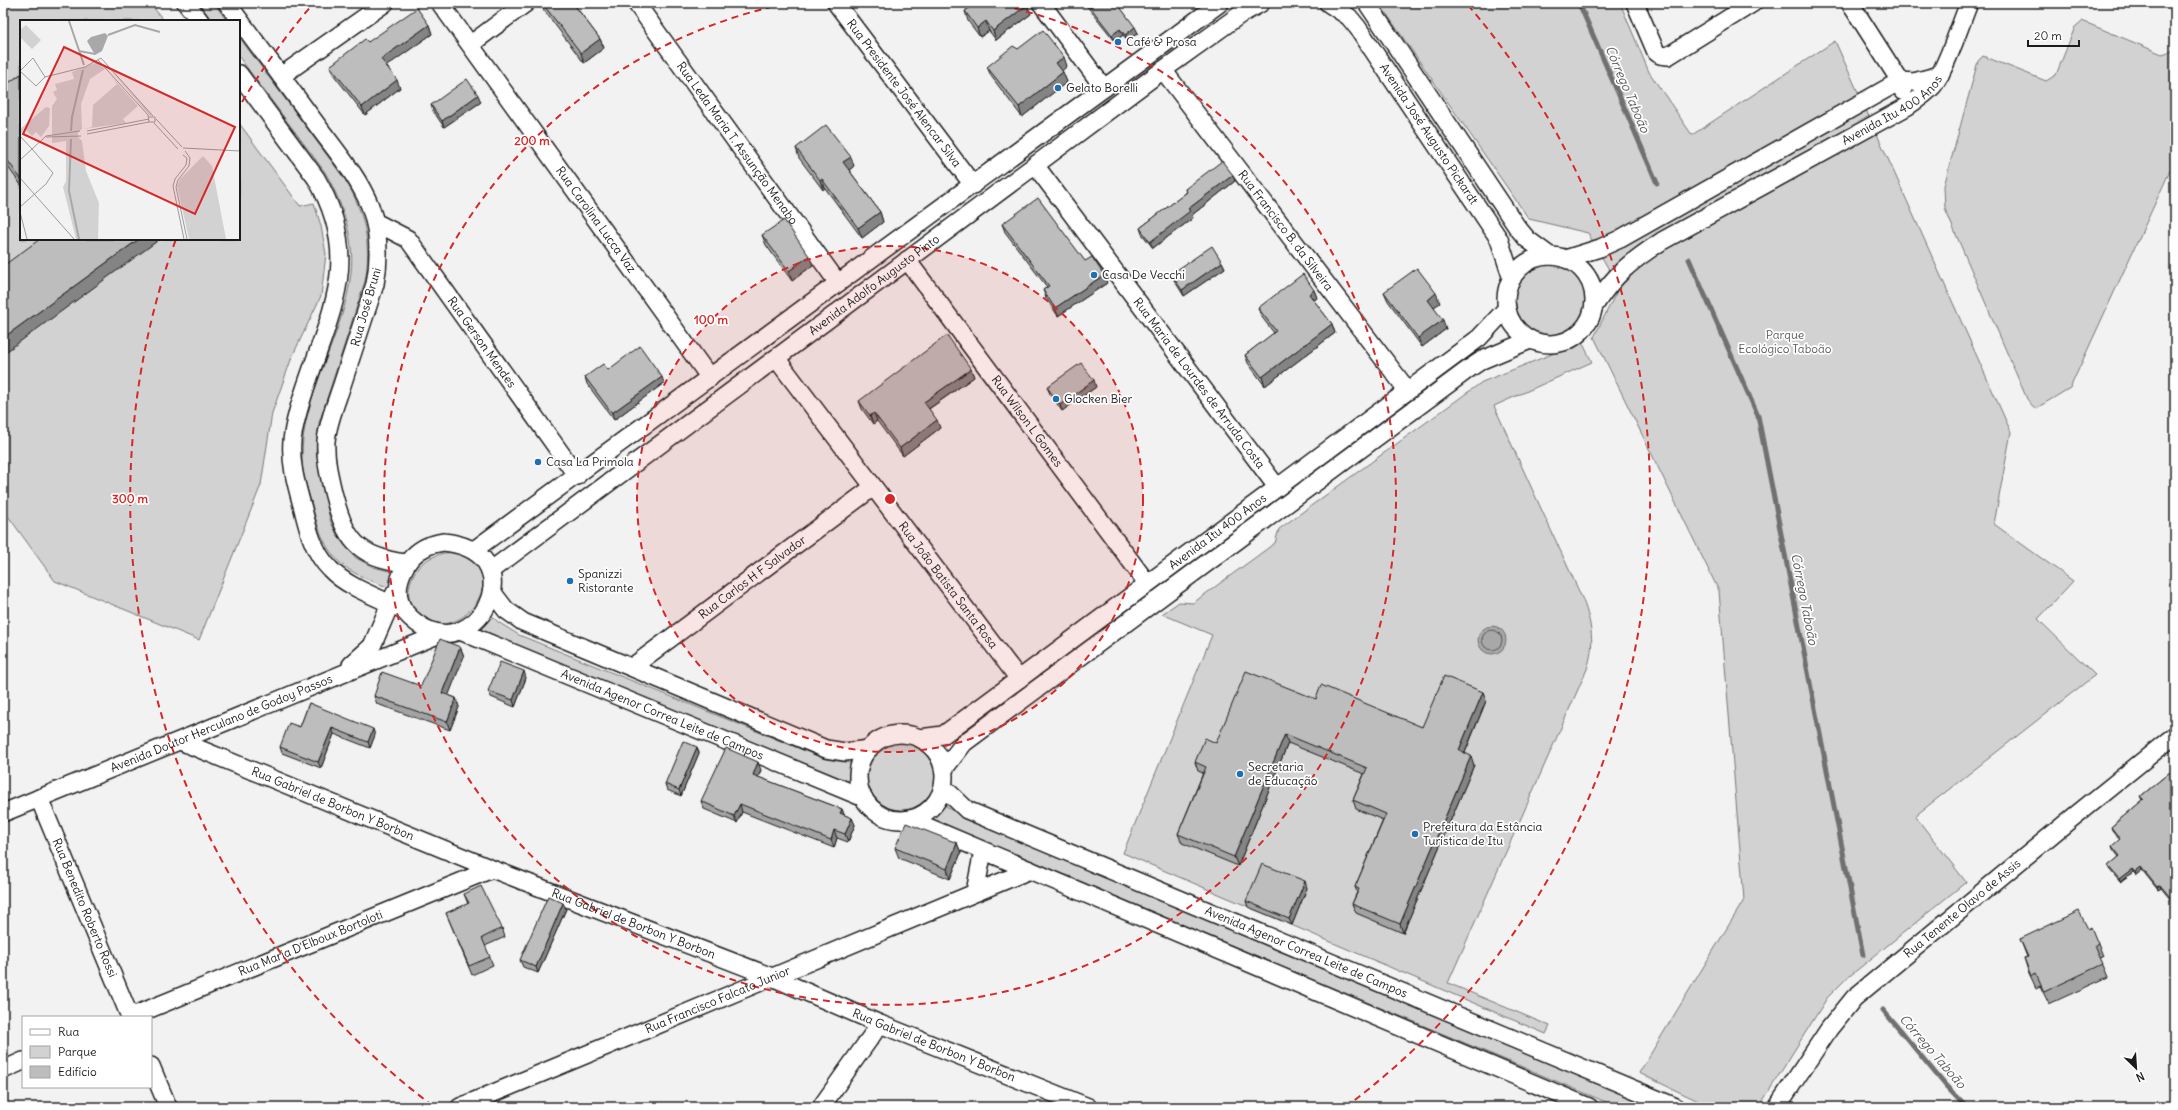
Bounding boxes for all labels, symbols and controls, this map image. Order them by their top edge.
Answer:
street label: Rua Presidente José Alencar Silva [844,16,965,170]
inset map [20,20,240,240]
scale bar [2028,22,2079,48]
text: 20 m [2034,28,2062,43]
place label: Café & Prosa [1126,34,1197,49]
marker: Café & Prosa [1113,37,1123,47]
water label: Córrego Taboão [1602,43,1654,136]
street label: Rua Leda Maria T. Assunção Menabo [674,59,801,227]
street label: Avenida José Augusto Pickardt [1377,60,1482,207]
street label: Avenida Itu 400 Anos [1839,73,1945,148]
place label: Gelato Borelli [1066,80,1138,95]
marker: Gelato Borelli [1053,83,1063,93]
text: 200 m [514,133,550,148]
street label: Rua Carolina Lucca Vaz [553,163,640,276]
street label: Rua Francisco B. da Silveira [1235,167,1337,294]
street label: Avenida Adolfo Augusto Pinto [806,231,942,338]
street label: Rua José Bruni [347,266,384,348]
place label: Casa De Vecchi [1102,267,1185,282]
marker: Casa De Vecchi [1089,270,1099,280]
street label: Rua Gerson Mendes [445,294,520,390]
street label: Rua Maria de Lourdes de Arruda Costa [1130,295,1268,471]
text: 100 m [694,312,728,327]
park label: Parque Ecológico Taboão [1738,327,1832,356]
street label: Rua Wilson L Gomes [988,372,1066,470]
place label: Glocken Bier [1064,391,1133,406]
marker: Glocken Bier [1051,394,1061,404]
place label: Casa La Primola [546,454,634,469]
marker: Casa La Primola [533,457,543,467]
street label: Avenida Itu 400 Anos [1166,490,1269,572]
text: 300 m [112,491,148,506]
centre of rings [883,492,897,506]
street label: Rua João Batista Santa Rosa [896,519,1001,651]
street label: Rua Carlos H F Salvador [695,532,809,622]
water label: Córrego Taboão [1787,552,1822,647]
place label: Spanizzi Ristorante [578,566,633,595]
marker: Spanizzi Ristorante [565,576,575,586]
street label: Avenida Agenor Correa Leite de Campos [559,666,766,763]
street label: Avenida Doutor Herculano de Godoy Passos [108,671,334,775]
place label: Secretaria de Educação [1248,759,1318,788]
street label: Rua Gabriel de Borbon Y Borbon [249,763,416,843]
marker: Secretaria de Educação [1235,769,1245,779]
place label: Prefeitura da Estância Turística de Itu [1423,819,1542,848]
marker: Prefeitura da Estância Turística de Itu [1410,829,1420,839]
street label: Rua Benedito Roberto Rossi [50,836,121,980]
street label: Rua Tenente Olavo de Assis [1900,856,2023,961]
street label: Rua Gabriel de Borbon Y Borbon [550,885,718,962]
street label: Avenida Agenor Correa Leite de Campos [1203,903,1410,1001]
street label: Rua Maria D'Elboux Bortoloti [236,907,385,979]
street label: Rua Francisco Falcato Junior [643,963,792,1036]
street label: Rua Gabriel de Borbon Y Borbon [850,1005,1018,1084]
water label: Córrego Taboão [1896,1011,1970,1093]
legend [22,1016,152,1088]
text: Rua [58,1024,80,1039]
text: Parque [58,1044,97,1059]
north arrow [2116,1048,2156,1088]
text: Edifício [58,1064,97,1079]
text: N [2134,1069,2147,1085]

